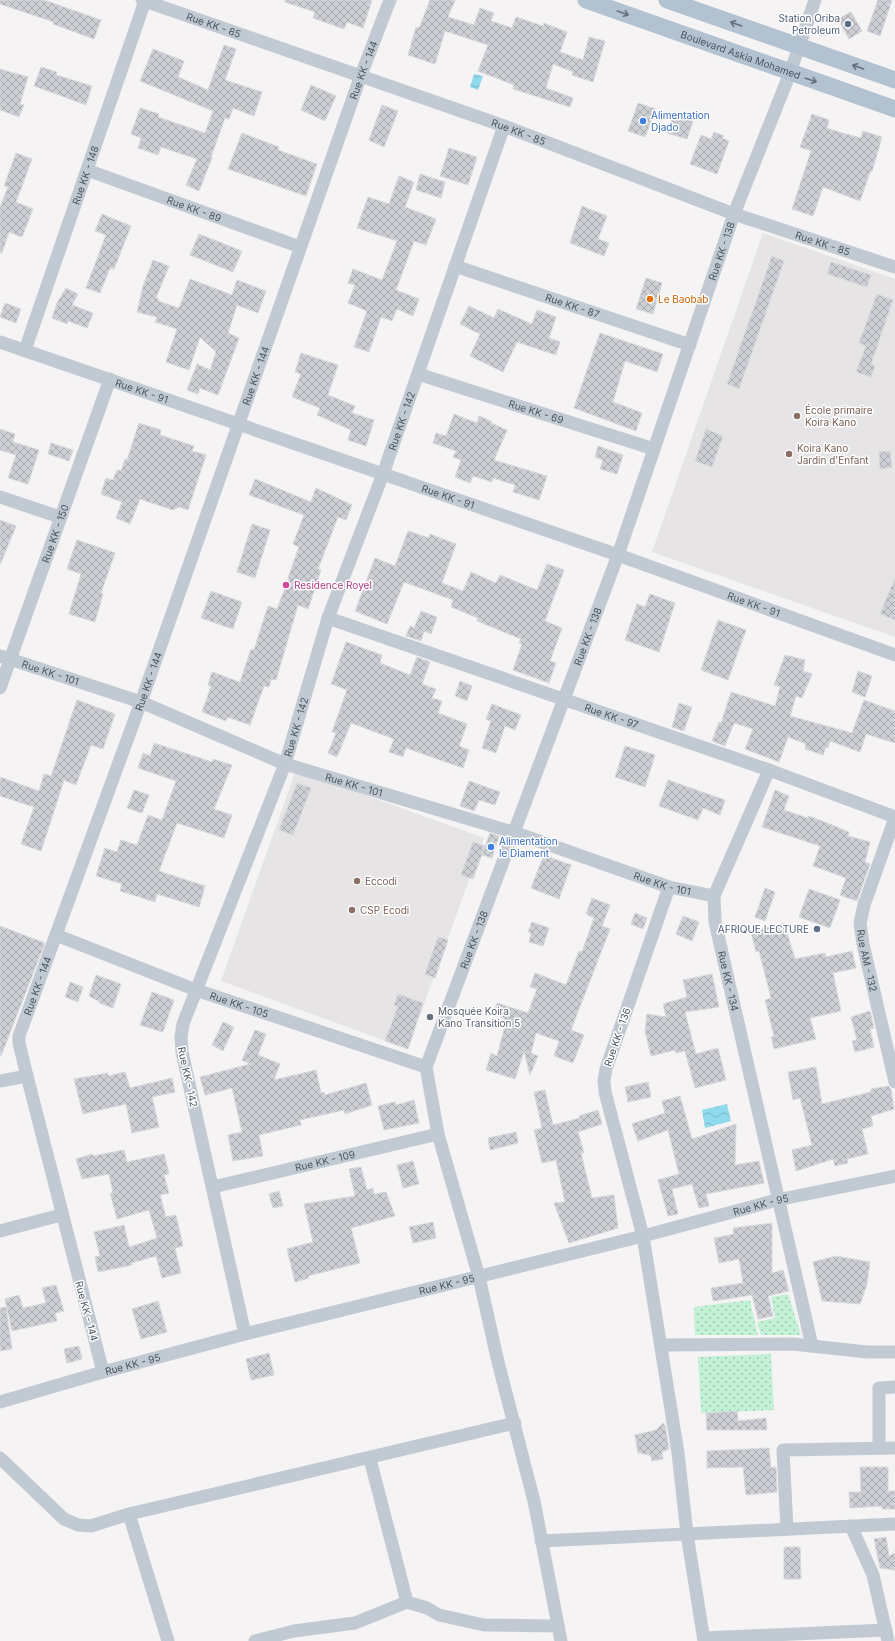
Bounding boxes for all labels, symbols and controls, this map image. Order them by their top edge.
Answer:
street label: Rue KK - 85 [185,10,243,40]
one-way arrow [616,10,629,17]
place label: Station Oriba Petroleum [778,12,840,36]
marker: Station Oriba Petroleum [843,19,853,29]
one-way arrow [730,20,742,28]
street label: Boulevard Askia Mohamed [679,28,802,81]
street label: Rue KK - 144 [347,39,380,101]
one-way arrow [853,63,865,71]
one-way arrow [805,77,818,84]
place label: Alimentation Djado [651,109,710,133]
street label: Rue KK - 85 [490,116,547,147]
marker: Alimentation Djado [638,116,648,126]
street label: Rue KK - 148 [69,144,101,206]
street label: Rue KK - 89 [165,193,223,224]
street label: Rue KK - 138 [706,220,737,282]
street label: Rue KK - 85 [794,229,852,258]
street label: Rue KK - 87 [544,291,602,320]
place label: Le Baobab [658,293,708,305]
marker: Le Baobab [645,294,655,304]
street label: Rue KK - 144 [240,345,271,407]
street label: Rue KK - 91 [114,376,170,406]
street label: Rue KK - 142 [386,390,417,452]
street label: Rue KK - 69 [507,397,565,426]
place label: École primaire Koira Kano [805,403,873,428]
marker: École primaire Koira Kano [792,411,802,421]
place label: Koira Kano Jardin d'Enfant [797,442,869,466]
marker: Koira Kano Jardin d'Enfant [784,449,794,459]
street label: Rue KK - 91 [420,482,476,511]
street label: Rue KK - 150 [39,503,71,564]
place label: Residence Royel [294,579,372,591]
marker: Residence Royel [281,580,291,590]
street label: Rue KK - 91 [726,589,782,619]
street label: Rue KK - 138 [571,606,604,667]
street label: Rue KK - 144 [132,650,164,713]
street label: Rue KK - 101 [20,658,80,687]
street label: Rue KK - 142 [281,696,310,758]
street label: Rue KK - 97 [583,701,641,731]
street label: Rue KK - 101 [324,770,384,799]
place label: Alimentation le Diament [499,835,558,859]
marker: Alimentation le Diament [486,842,496,852]
street label: Rue KK - 101 [632,869,692,897]
place label: Eccodi [365,875,397,887]
marker: Eccodi [352,876,362,886]
place label: CSP Ecodi [360,904,409,916]
marker: CSP Ecodi [347,905,357,915]
street label: Rue KK - 138 [457,909,490,970]
place label: AFRIQUE LECTURE [718,923,809,935]
marker: AFRIQUE LECTURE [812,924,822,934]
street label: Rue AM - 132 [855,929,880,993]
street label: Rue KK - 134 [716,950,741,1012]
street label: Rue KK - 144 [21,955,54,1017]
street label: Rue KK - 105 [208,989,270,1020]
place label: Mosquée Koira Kano Transition 5 [438,1005,520,1029]
street label: Rue KK - 136 [601,1006,633,1068]
marker: Mosquée Koira Kano Transition 5 [425,1012,435,1022]
street label: Rue KK - 142 [176,1046,200,1108]
street label: Rue KK - 109 [294,1148,356,1173]
street label: Rue KK - 95 [732,1192,790,1218]
street label: Rue KK - 95 [418,1272,476,1297]
street label: Rue KK - 144 [73,1280,101,1342]
street label: Rue KK - 95 [104,1351,162,1377]

